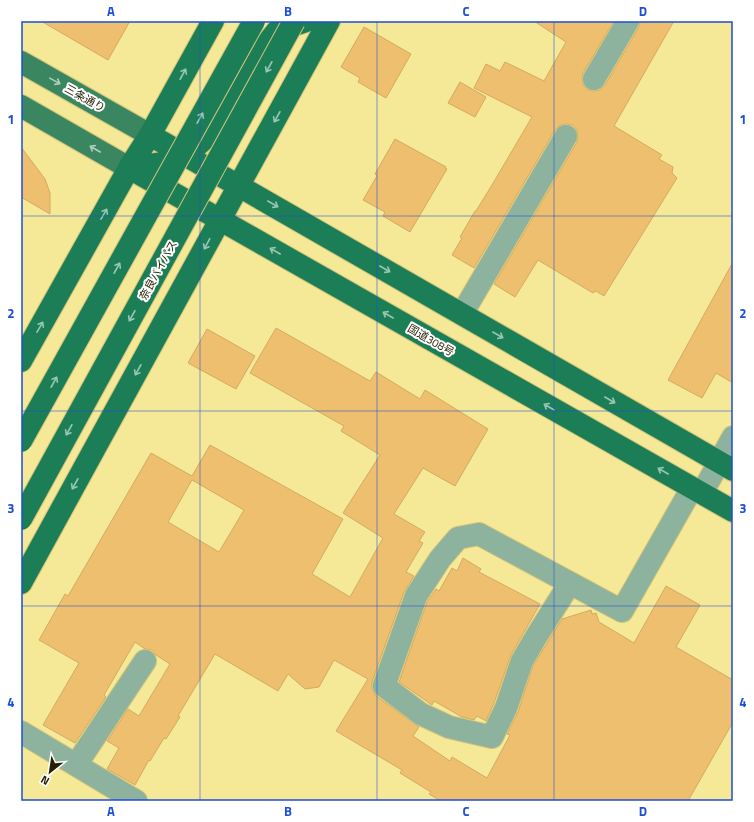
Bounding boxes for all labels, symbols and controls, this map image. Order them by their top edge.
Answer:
text: A [107,1,115,21]
text: B [284,1,292,21]
text: C [462,1,470,21]
text: D [639,1,647,21]
one-way arrow [264,61,272,73]
one-way arrow [180,68,188,80]
one-way arrow [49,78,61,85]
street label: 三条通り [62,80,108,116]
text: 1 [7,109,15,129]
text: 1 [739,109,747,129]
one-way arrow [272,110,280,122]
one-way arrow [197,112,205,124]
one-way arrow [90,144,102,152]
one-way arrow [267,201,279,209]
one-way arrow [100,208,108,220]
street label: 奈良バイパス [135,237,181,303]
one-way arrow [203,238,210,250]
one-way arrow [269,247,281,254]
one-way arrow [113,263,121,275]
one-way arrow [379,266,391,274]
text: 2 [7,303,15,323]
text: 2 [739,303,747,323]
one-way arrow [128,310,135,322]
one-way arrow [382,311,394,319]
street label: 国道308号 [405,320,457,360]
one-way arrow [36,321,44,333]
one-way arrow [492,331,504,339]
one-way arrow [133,364,141,376]
one-way arrow [50,376,58,388]
one-way arrow [604,396,616,404]
one-way arrow [544,402,556,410]
one-way arrow [65,424,73,436]
one-way arrow [657,466,669,474]
one-way arrow [71,478,79,490]
text: 3 [7,498,15,518]
text: 3 [739,498,747,518]
text: 4 [7,692,15,712]
text: 4 [739,692,747,712]
north arrow [30,752,70,792]
text: N [38,772,52,789]
text: A [107,801,115,821]
text: B [284,801,292,821]
text: C [462,801,470,821]
text: D [639,801,647,821]

